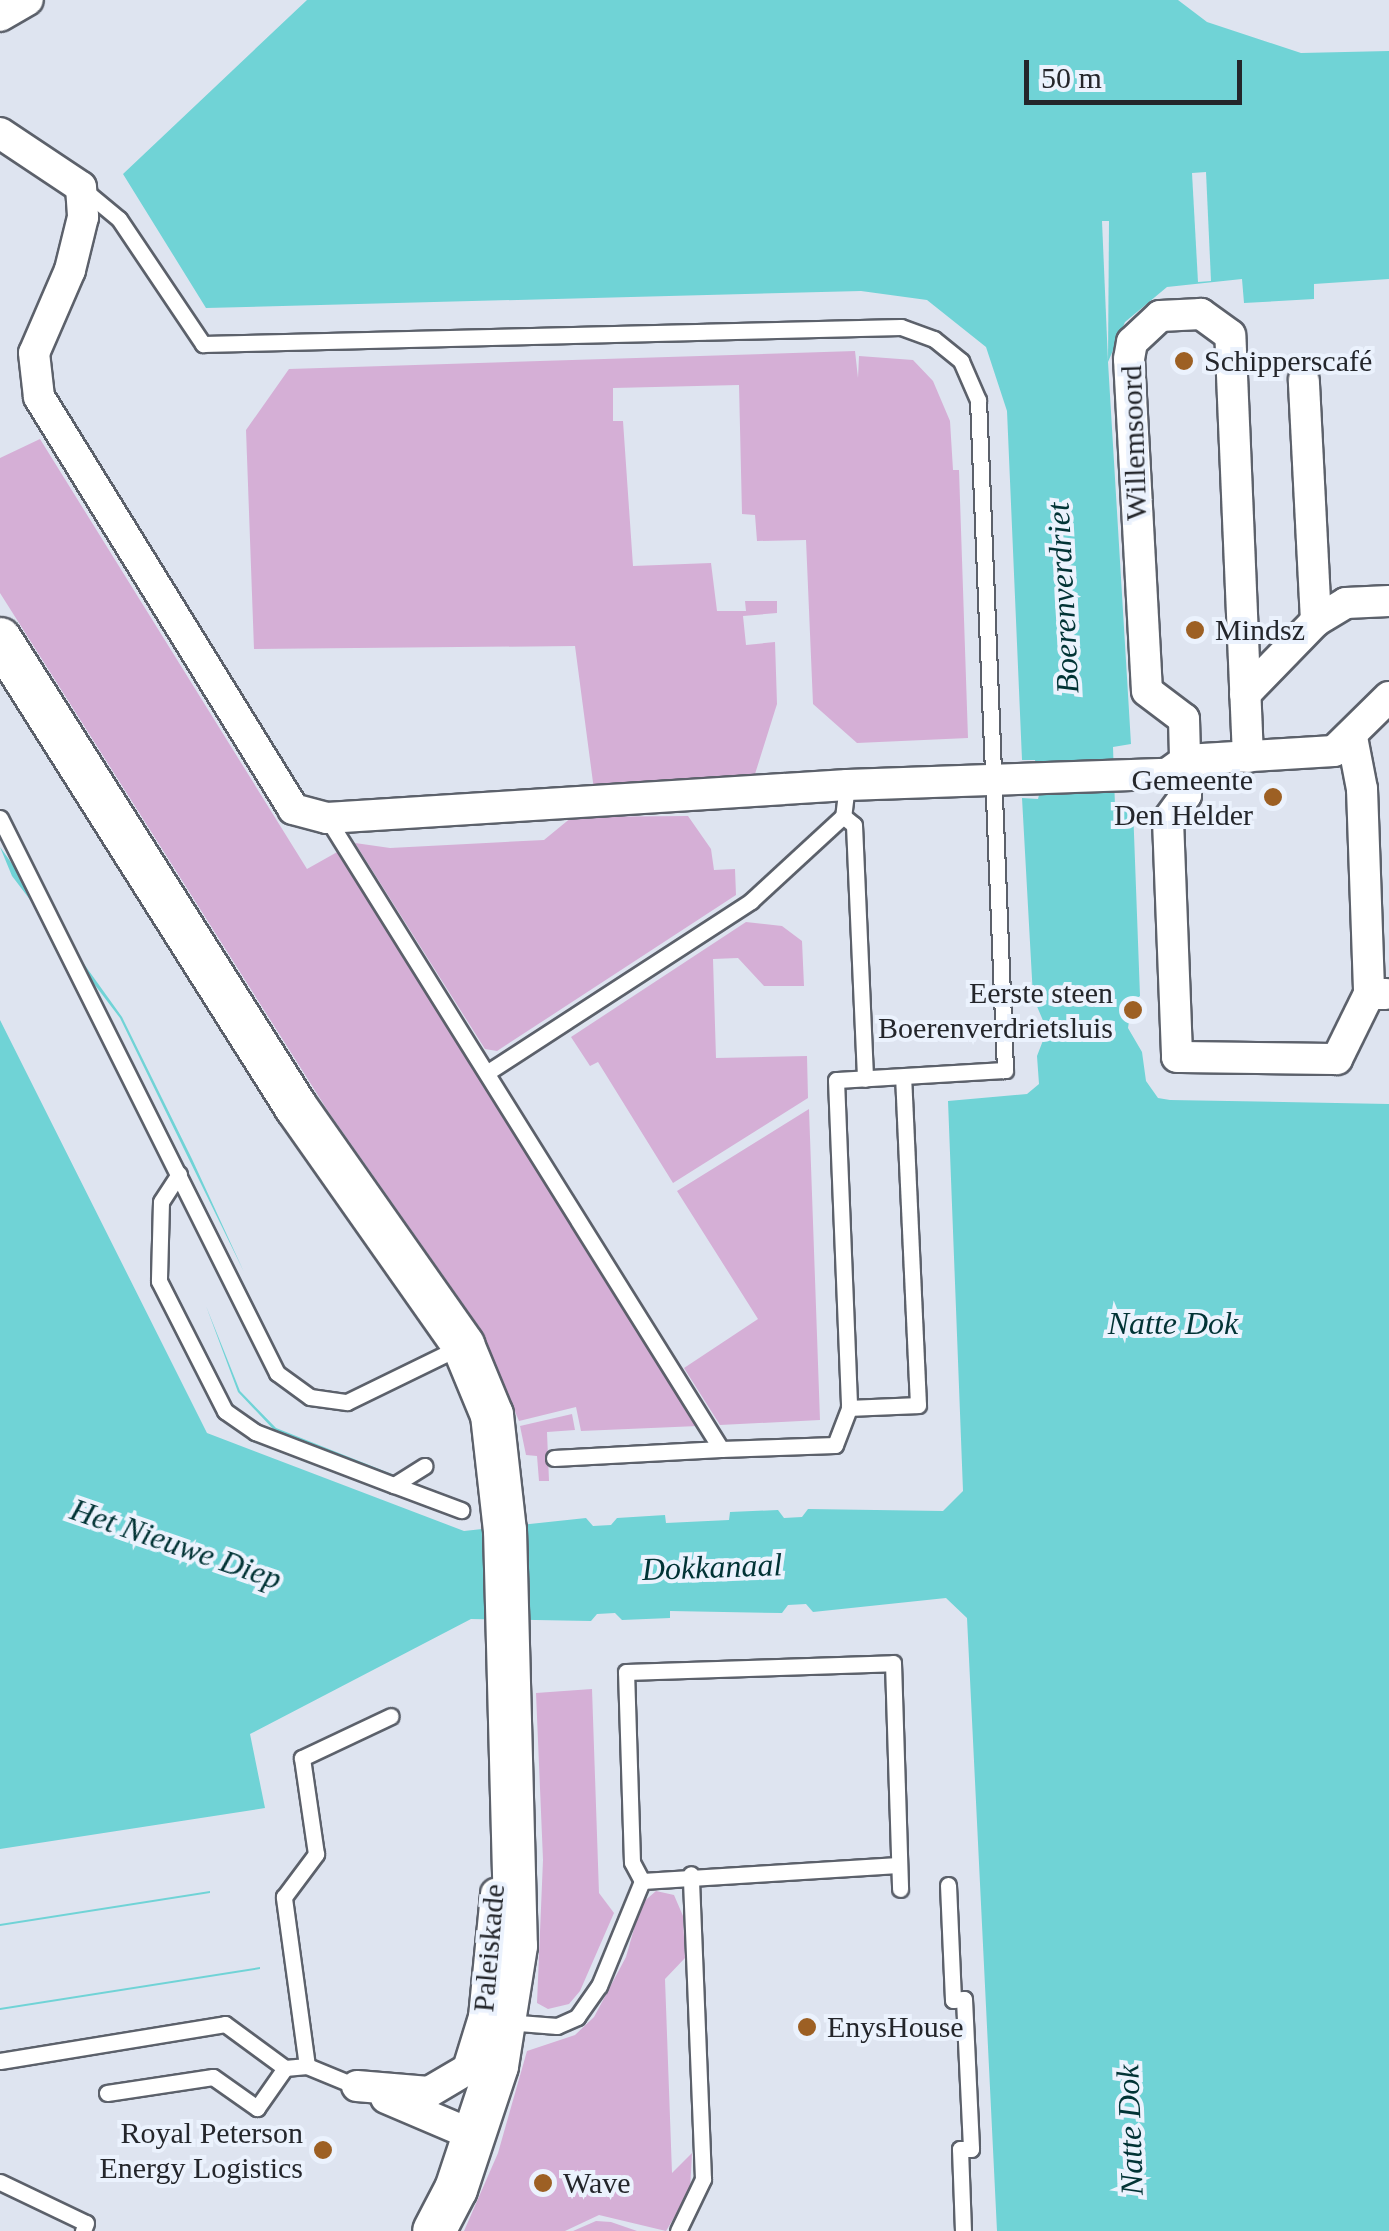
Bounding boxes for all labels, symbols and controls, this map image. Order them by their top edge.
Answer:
scale bar [1029,40,1246,102]
text: 50 m [1041,61,1102,94]
place label: Schipperscafé [1204,343,1372,379]
marker: Schipperscafé [1173,350,1195,372]
street label: Willemsoord [1113,365,1155,521]
water label: Boerenverdriet [1039,501,1087,695]
place label: Mindsz [1215,612,1305,648]
marker: Mindsz [1184,619,1206,641]
place label: Gemeente Den Helder [1114,762,1253,832]
marker: Gemeente Den Helder [1262,786,1284,808]
place label: Eerste steen Boerenverdrietsluis [878,975,1113,1046]
marker: Eerste steen Boerenverdrietsluis [1122,999,1144,1021]
water label: Natte Dok [1108,1304,1238,1342]
water label: Het Nieuwe Diep [66,1490,286,1598]
water label: Dokkanaal [641,1545,783,1589]
street label: Paleiskade [465,1883,513,2013]
place label: EnysHouse [827,2009,964,2045]
marker: EnysHouse [796,2016,818,2038]
water label: Natte Dok [1109,2064,1151,2196]
place label: Royal Peterson Energy Logistics [99,2115,303,2186]
marker: Royal Peterson Energy Logistics [312,2139,334,2161]
place label: Wave [563,2165,631,2201]
marker: Wave [532,2172,554,2194]

